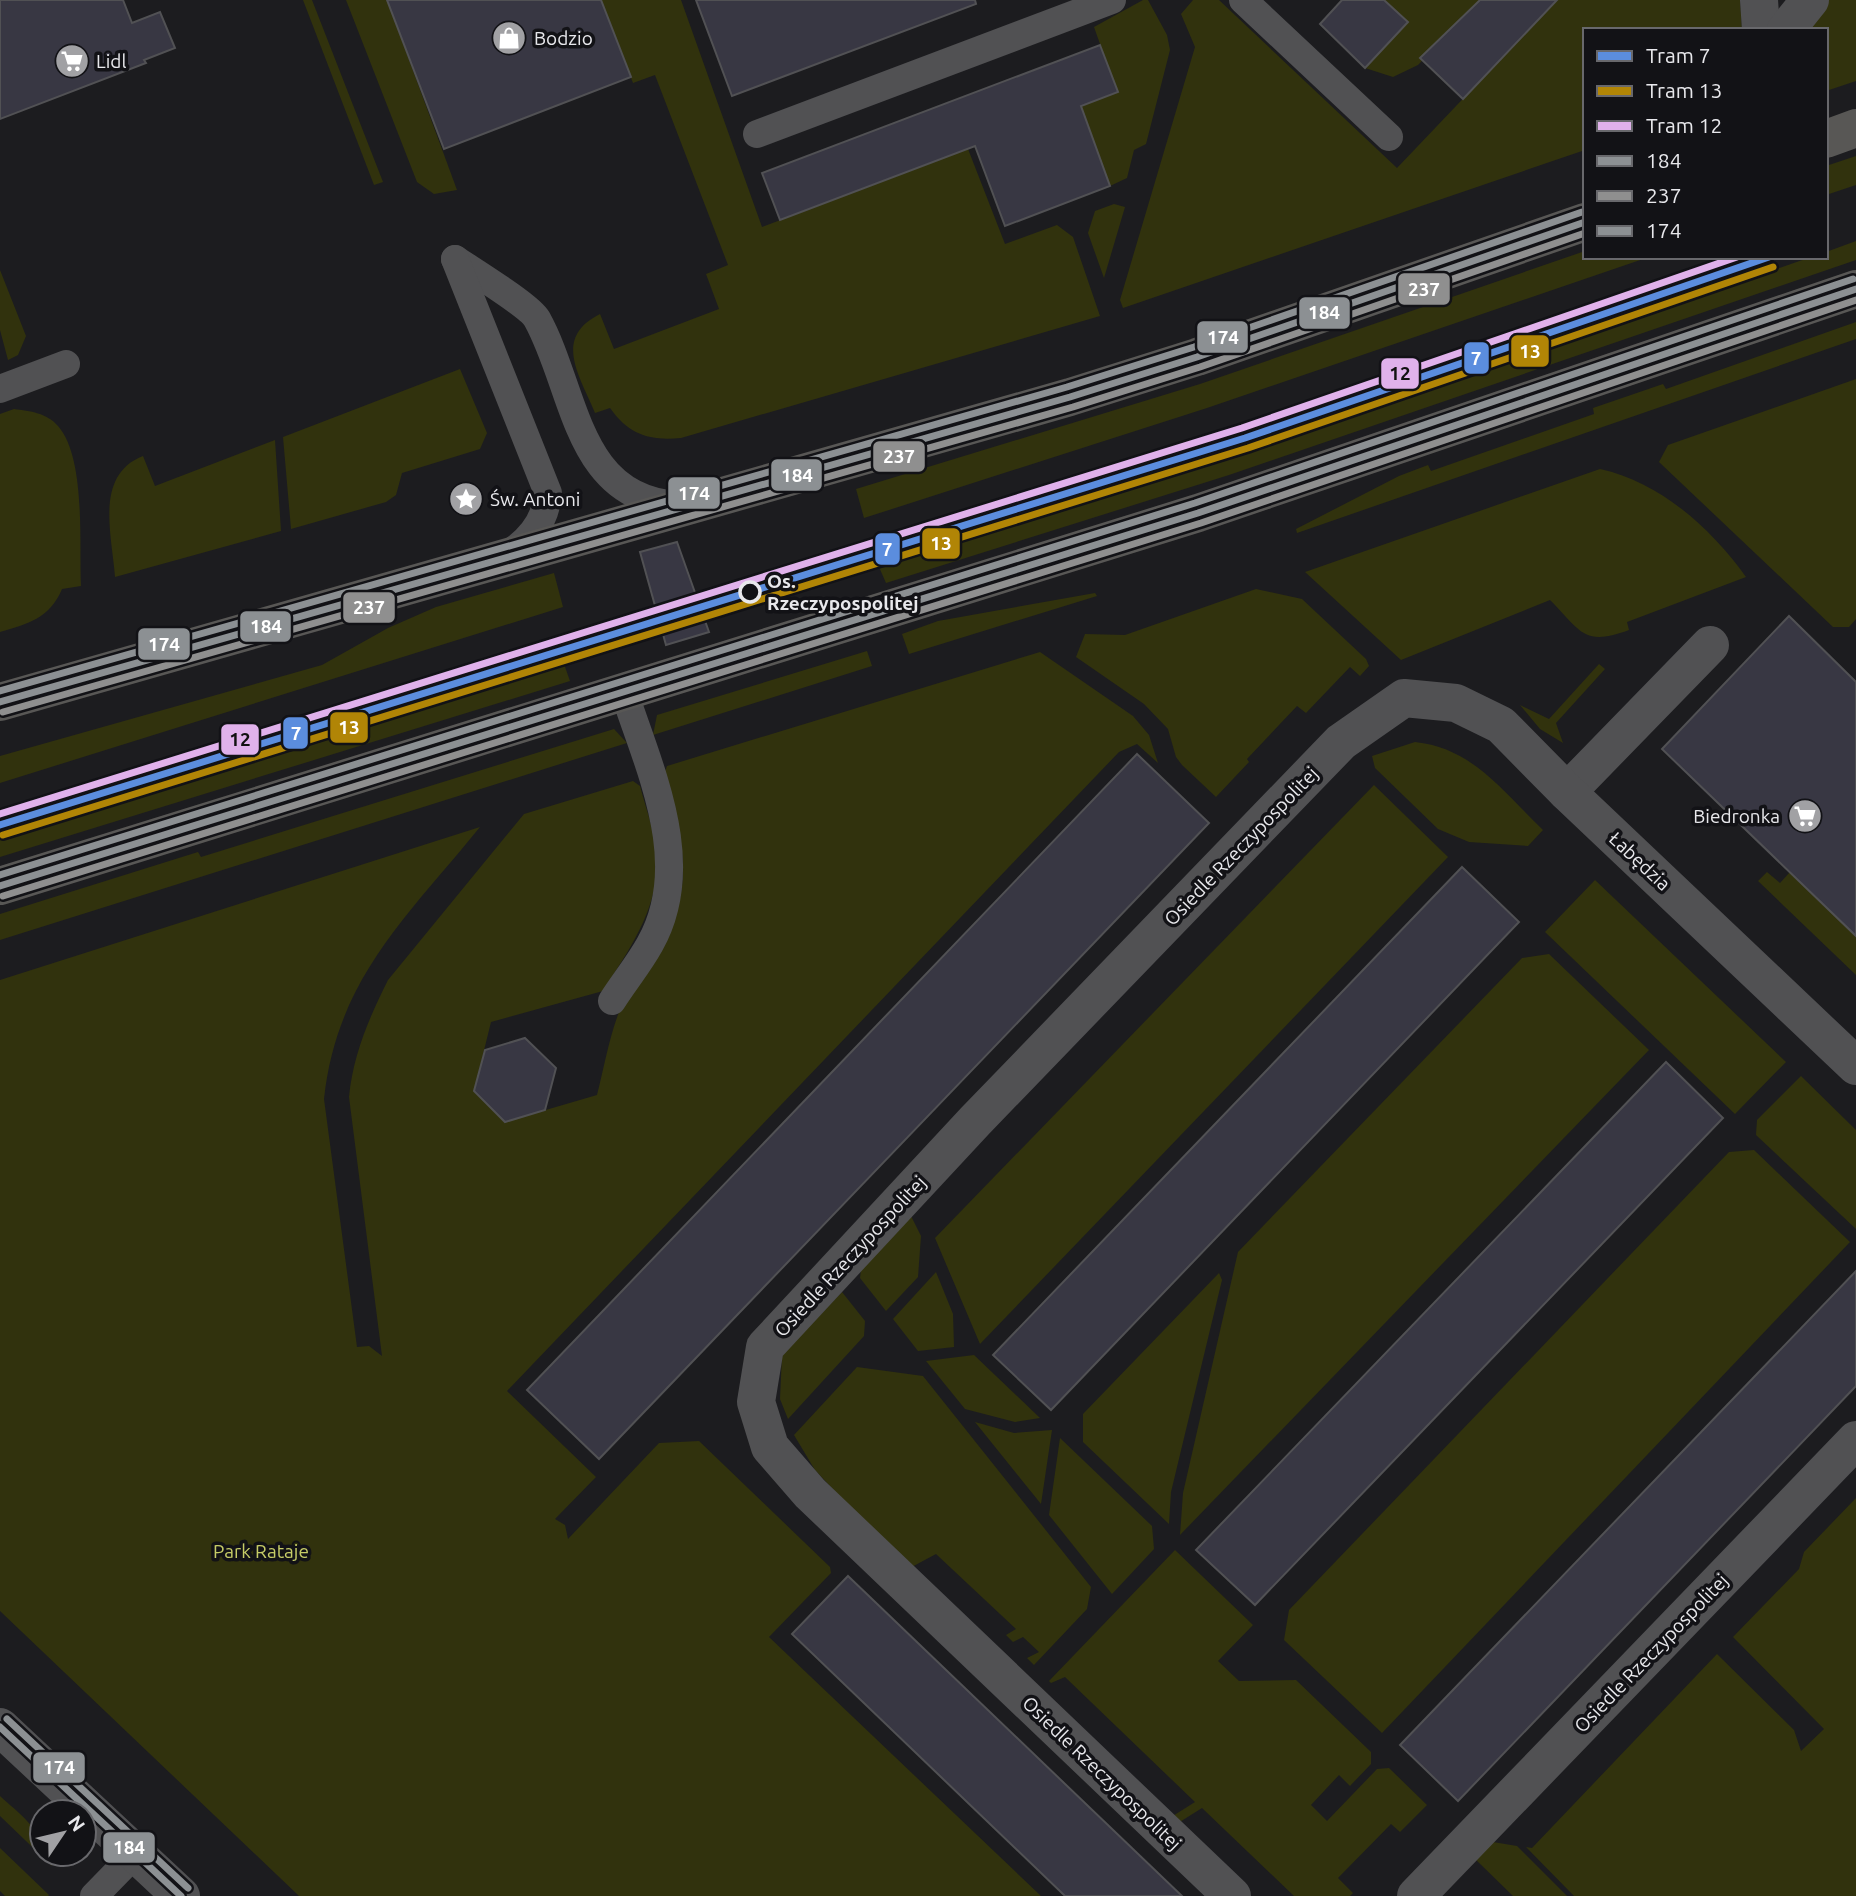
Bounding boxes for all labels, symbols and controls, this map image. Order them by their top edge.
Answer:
shop icon: Bodzio [490,19,528,57]
place label: Bodzio [534,27,593,49]
legend [1583,28,1828,259]
supermarket icon: Lidl [53,42,91,80]
text: Tram 7 [1646,43,1710,67]
place label: Lidl [96,50,126,72]
text: Tram 13 [1646,78,1722,102]
text: Tram 12 [1646,113,1722,137]
text: 184 [1646,148,1682,172]
text: 237 [1646,183,1682,207]
text: 174 [1646,218,1682,242]
line badge: 237 [1397,272,1451,306]
text: 237 [1408,278,1440,300]
line badge: 184 [1298,296,1351,330]
text: 184 [1308,301,1340,323]
line badge: 174 [1196,320,1249,354]
text: 174 [1207,326,1239,348]
line badge: 13 [1510,334,1550,368]
text: 13 [1519,340,1541,362]
line badge: 7 [1463,341,1490,375]
text: 7 [1471,347,1481,369]
line badge: 12 [1380,357,1420,390]
text: 12 [1389,362,1411,384]
line badge: 237 [872,440,926,473]
text: 237 [883,445,915,467]
line badge: 184 [770,458,823,492]
text: 184 [781,464,813,486]
line badge: 174 [667,476,721,510]
place icon: Św. Antoni [447,480,485,518]
text: 174 [678,482,710,504]
place label: Św. Antoni [490,488,580,510]
line badge: 13 [921,527,961,560]
line badge: 7 [874,532,901,566]
text: 13 [930,532,952,554]
text: 7 [882,538,892,560]
place label: Os. Rzeczypospolitej [767,570,918,614]
marker: Os. Rzeczypospolitej [739,581,761,603]
line badge: 237 [342,591,396,624]
text: 237 [353,596,385,618]
line badge: 184 [239,610,292,643]
text: 184 [250,615,282,637]
line badge: 174 [137,627,191,661]
text: 174 [148,633,180,655]
line badge: 13 [329,711,369,744]
line badge: 7 [282,716,309,750]
text: 13 [338,716,360,738]
text: 7 [291,722,301,744]
line badge: 12 [220,723,260,756]
text: 12 [229,728,251,750]
street label: Osiedle Rzeczypospolitej [1160,762,1322,930]
supermarket icon: Biedronka [1786,797,1824,835]
place label: Biedronka [1693,805,1780,827]
street label: Łabędzia [1605,827,1675,895]
street label: Osiedle Rzeczypospolitej [770,1171,930,1341]
park label: Park Rataje [213,1540,309,1562]
street label: Osiedle Rzeczypospolitej [1570,1569,1732,1737]
street label: Osiedle Rzeczypospolitej [1018,1692,1186,1854]
line badge: 174 [32,1751,86,1784]
text: 174 [43,1756,75,1778]
north arrow [28,1798,98,1868]
text: N [64,1811,90,1835]
line badge: 184 [102,1831,156,1864]
text: 184 [113,1836,145,1858]

